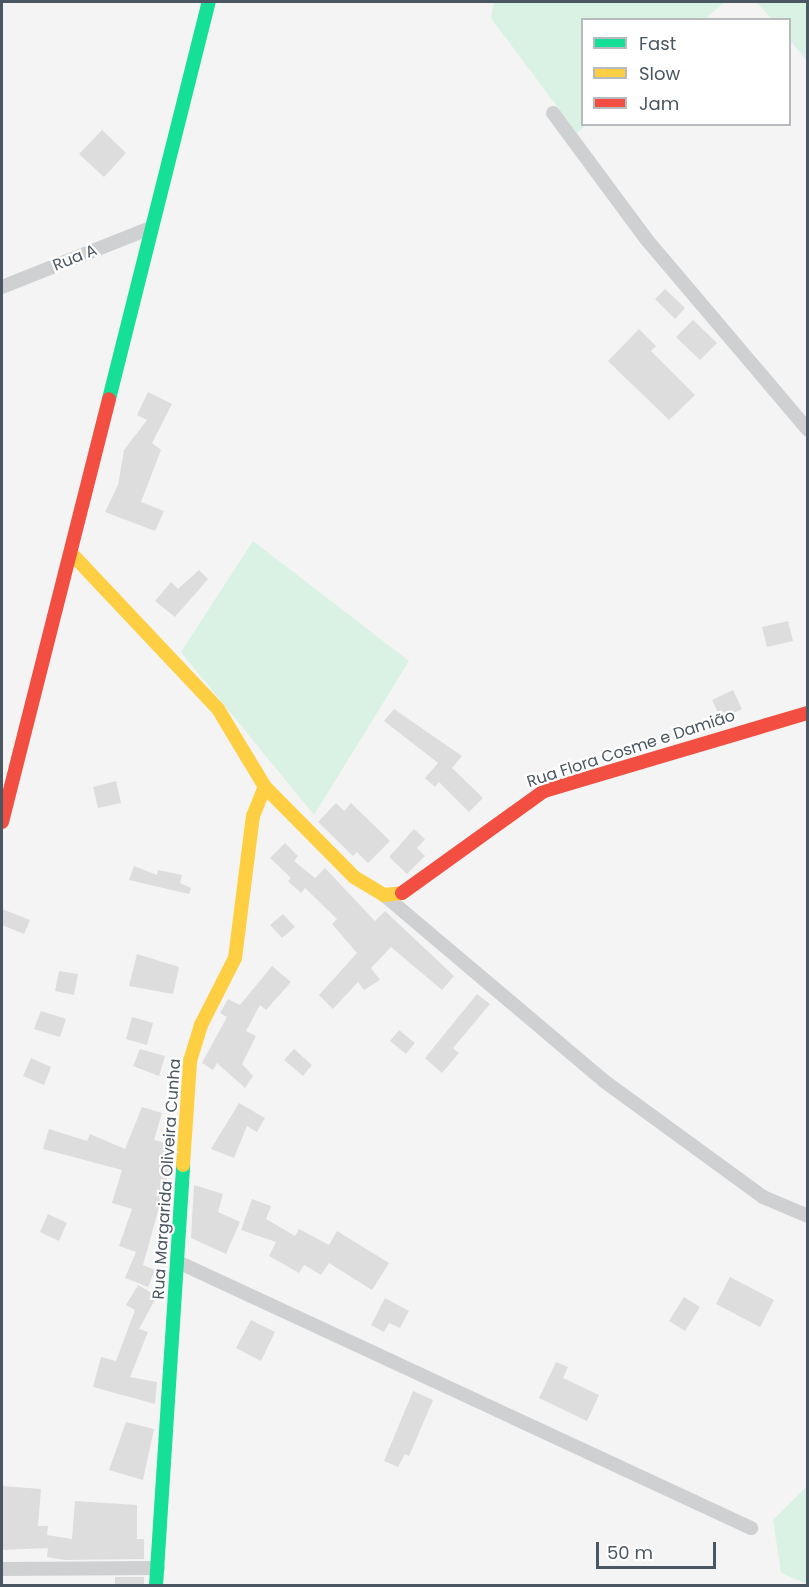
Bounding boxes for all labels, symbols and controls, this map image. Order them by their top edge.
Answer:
legend [581,18,791,126]
text: Fast [639,31,676,56]
text: Slow [639,61,680,86]
text: Jam [639,91,679,116]
street label: Rua A [50,241,100,275]
street label: Rua Flora Cosme e Damião [524,706,738,792]
street label: Rua Margarida Oliveira Cunha [149,1058,185,1300]
scale bar [599,1530,719,1568]
text: 50 m [607,1540,653,1565]

